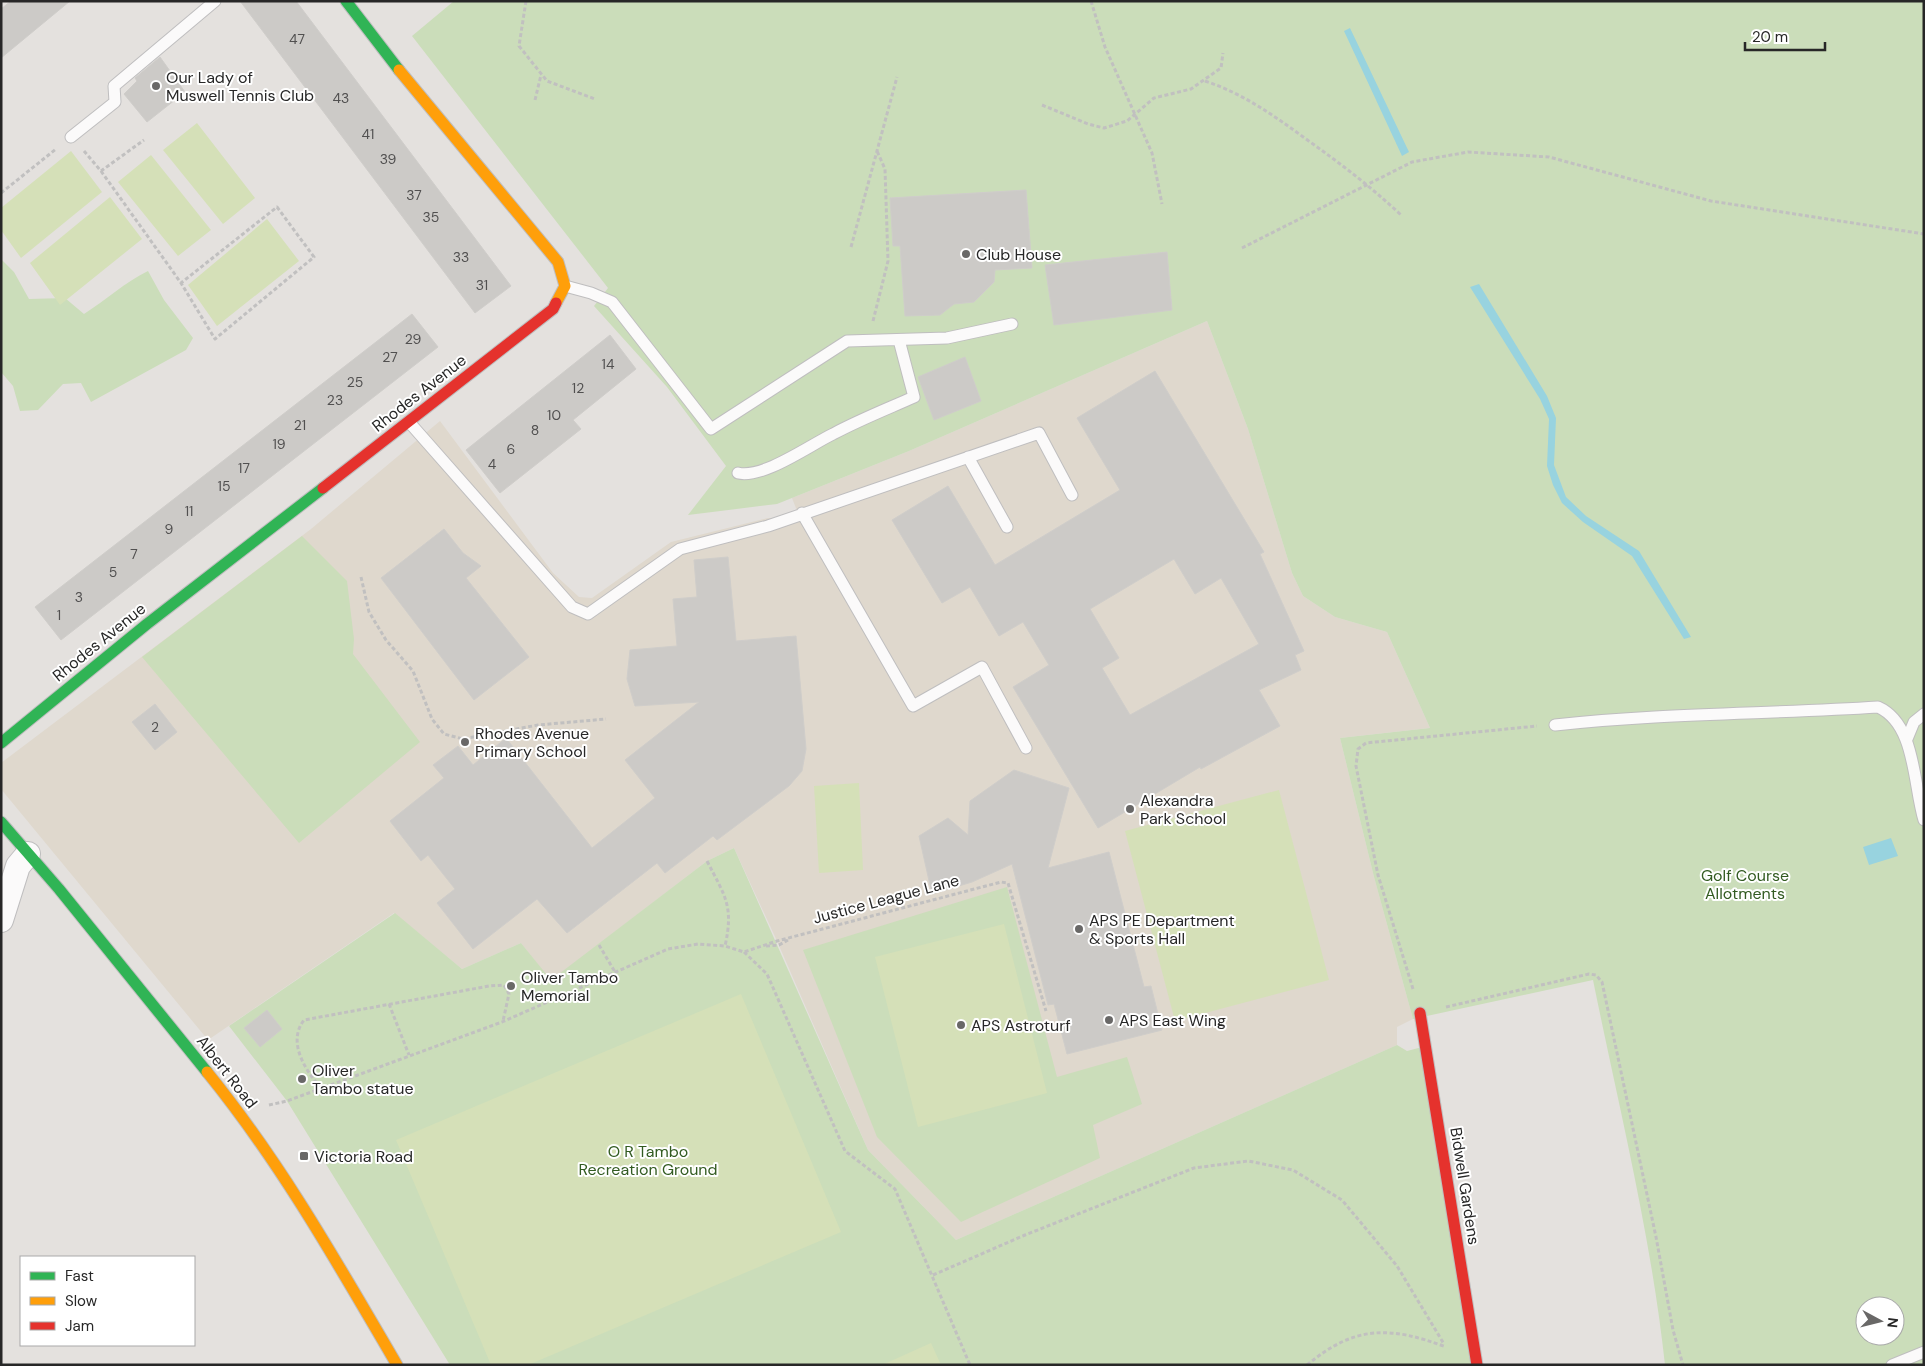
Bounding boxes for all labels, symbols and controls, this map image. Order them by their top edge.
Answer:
scale bar [1745,20,1825,52]
text: 20 m [1752,27,1788,47]
house number: 47 [289,30,305,48]
place label: Our Lady of Muswell Tennis Club [166,67,314,106]
marker: Our Lady of Muswell Tennis Club [150,80,162,92]
house number: 43 [333,89,349,107]
house number: 41 [362,125,374,143]
house number: 39 [380,150,397,168]
house number: 37 [406,186,422,204]
house number: 35 [423,208,439,226]
place label: Club House [976,244,1061,265]
house number: 33 [453,248,469,266]
marker: Club House [960,248,972,260]
house number: 31 [476,276,488,294]
house number: 29 [405,330,422,348]
house number: 27 [382,348,398,366]
street label: Rhodes Avenue [368,350,470,436]
house number: 14 [602,355,615,373]
house number: 25 [347,373,363,391]
house number: 12 [572,379,584,397]
house number: 23 [327,391,343,409]
house number: 10 [547,406,561,424]
house number: 21 [294,416,306,434]
house number: 8 [531,421,539,439]
house number: 19 [272,435,286,453]
house number: 6 [507,440,515,458]
house number: 4 [488,455,497,473]
house number: 17 [238,459,250,477]
house number: 15 [218,477,230,495]
house number: 11 [185,502,193,520]
house number: 9 [165,520,174,538]
house number: 7 [130,545,138,563]
house number: 5 [109,563,117,581]
house number: 3 [75,588,83,606]
street label: Rhodes Avenue [48,598,150,686]
house number: 1 [57,606,61,624]
house number: 2 [151,718,159,736]
place label: Rhodes Avenue Primary School [475,723,589,762]
marker: Rhodes Avenue Primary School [459,736,471,748]
place label: Alexandra Park School [1140,790,1226,829]
marker: Alexandra Park School [1124,803,1136,815]
park label: Golf Course Allotments [1701,865,1789,904]
street label: Justice League Lane [811,869,961,929]
place label: APS PE Department & Sports Hall [1089,910,1235,949]
marker: APS PE Department & Sports Hall [1073,923,1085,935]
place label: Oliver Tambo Memorial [521,967,618,1006]
marker: Oliver Tambo Memorial [505,980,517,992]
place label: APS East Wing [1119,1010,1226,1031]
marker: APS East Wing [1103,1014,1115,1026]
place label: APS Astroturf [971,1015,1071,1036]
marker: APS Astroturf [955,1019,967,1031]
street label: Albert Road [192,1031,262,1113]
place label: Oliver Tambo statue [312,1060,413,1099]
marker: Oliver Tambo statue [296,1073,308,1085]
street label: Bidwell Gardens [1445,1126,1485,1246]
park label: O R Tambo Recreation Ground [578,1141,718,1180]
place label: Victoria Road [314,1146,413,1167]
marker: Victoria Road [298,1150,310,1162]
legend [20,1256,195,1346]
text: Fast [65,1266,94,1286]
text: Slow [65,1291,98,1311]
north arrow [1855,1296,1905,1346]
text: Jam [65,1316,94,1336]
text: N [1883,1316,1902,1329]

